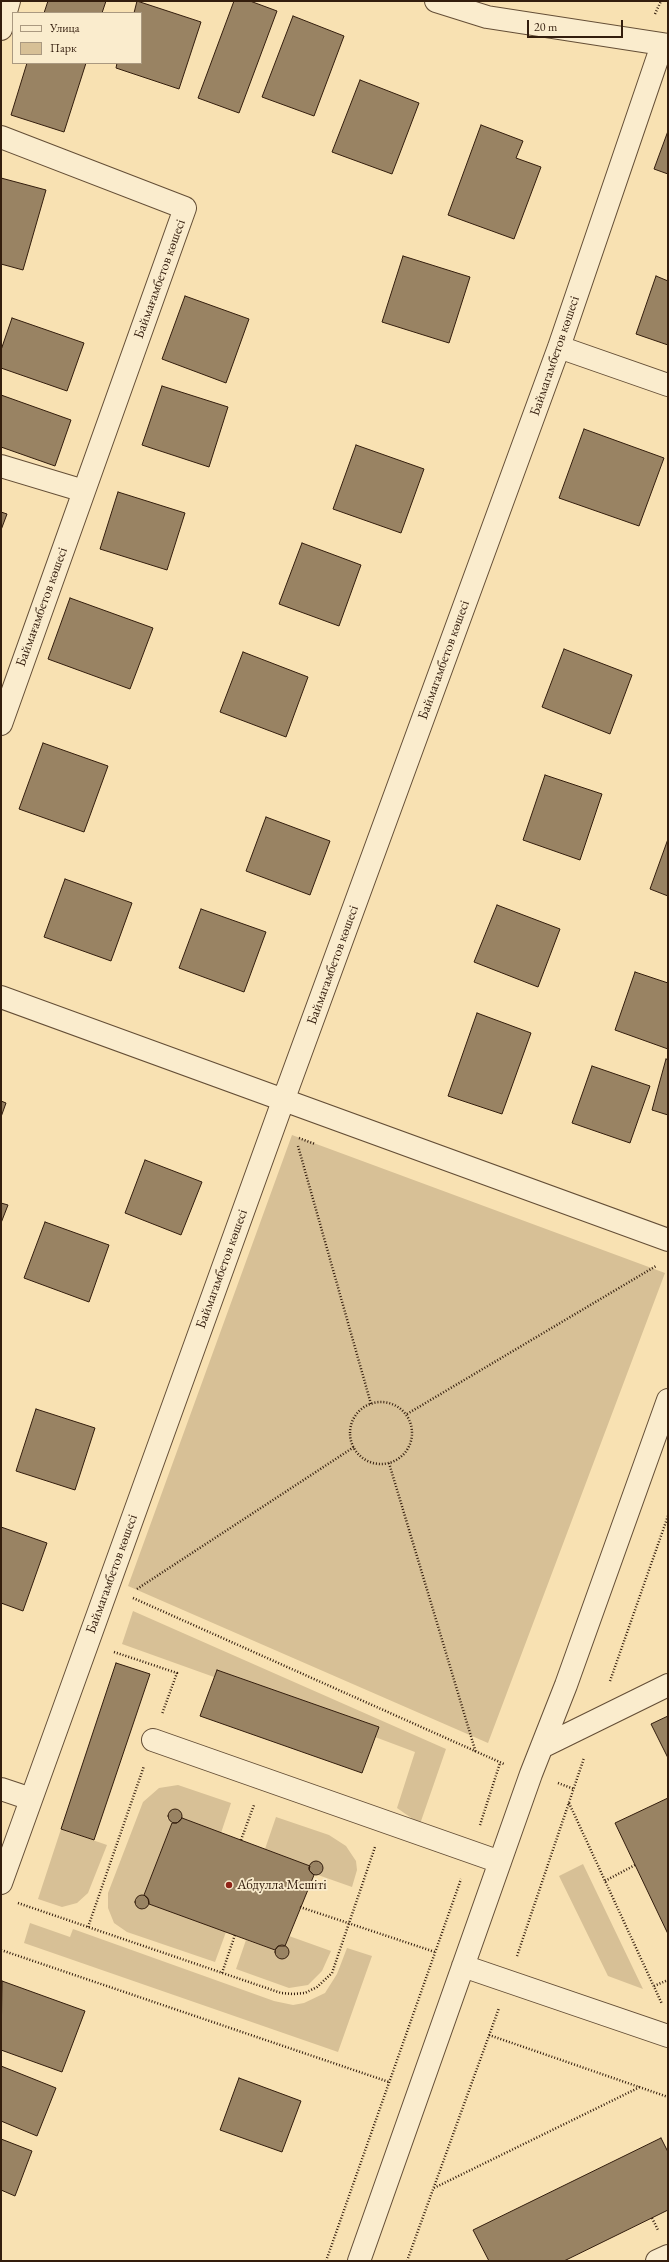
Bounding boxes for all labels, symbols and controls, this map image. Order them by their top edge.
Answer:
legend [12,12,142,64]
scale bar [529,12,625,38]
text: 20 m [534,19,557,35]
text: Улица [50,20,80,36]
text: Парк [50,40,77,56]
street label: Баймағамбетов көшесі [131,217,189,341]
street label: Баймагамбетов көшесі [527,294,583,418]
street label: Баймағамбетов көшесі [13,545,71,669]
street label: Баймагамбетов көшесі [415,598,473,722]
street label: Баймагамбетов көшесі [304,903,362,1027]
street label: Баймагамбетов көшесі [193,1207,251,1331]
street label: Баймагамбетов көшесі [83,1512,141,1636]
place label: Абдулла Мешіті [237,1877,327,1893]
marker: Абдулла Мешіті [224,1880,234,1890]

